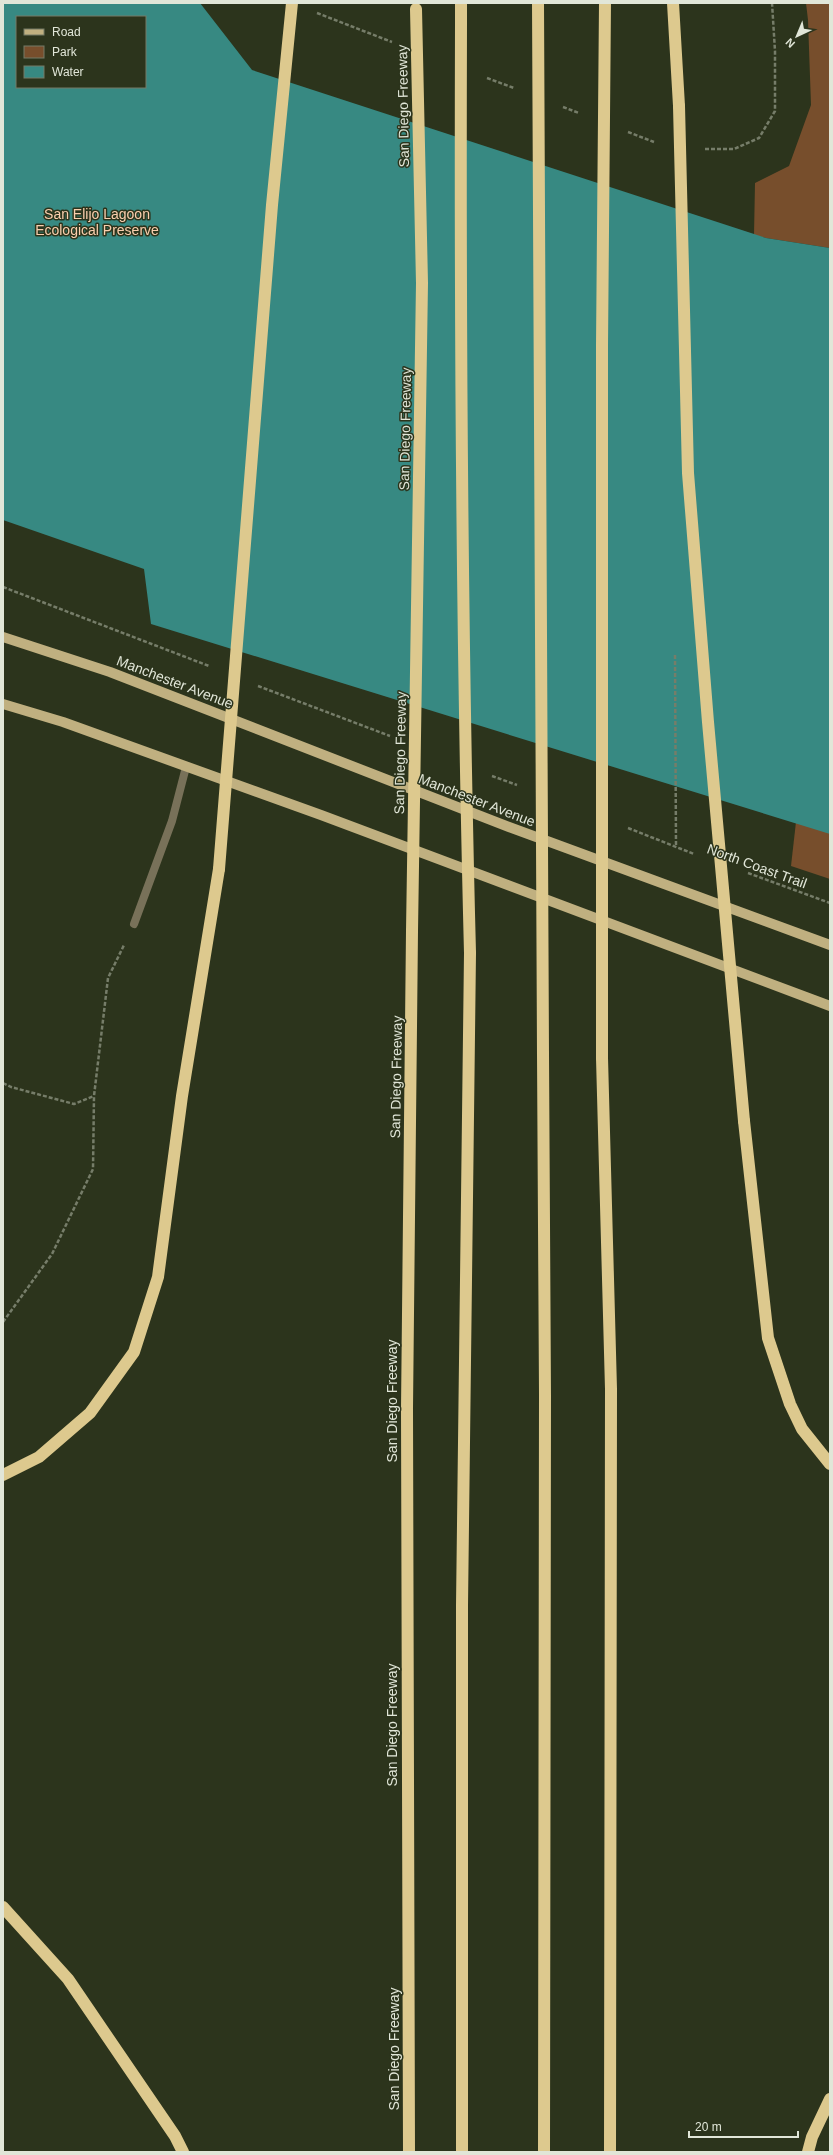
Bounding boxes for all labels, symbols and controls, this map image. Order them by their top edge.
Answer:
legend [16,16,146,88]
north arrow [777,16,817,56]
text: Road [52,25,81,39]
text: N [783,36,797,50]
street label: San Diego Freeway [394,44,412,168]
text: Park [52,45,78,59]
text: Water [52,65,84,79]
park label: San Elijo Lagoon Ecological Preserve [35,206,159,238]
street label: San Diego Freeway [396,367,414,491]
street label: Manchester Avenue [114,652,236,712]
street label: San Diego Freeway [391,691,409,815]
street label: Manchester Avenue [416,770,538,830]
street label: North Coast Trail [705,841,809,891]
street label: San Diego Freeway [387,1015,405,1139]
street label: San Diego Freeway [384,1340,400,1462]
street label: San Diego Freeway [384,1664,400,1786]
street label: San Diego Freeway [386,1988,402,2110]
scale bar [689,2113,798,2139]
text: 20 m [695,2120,722,2134]

